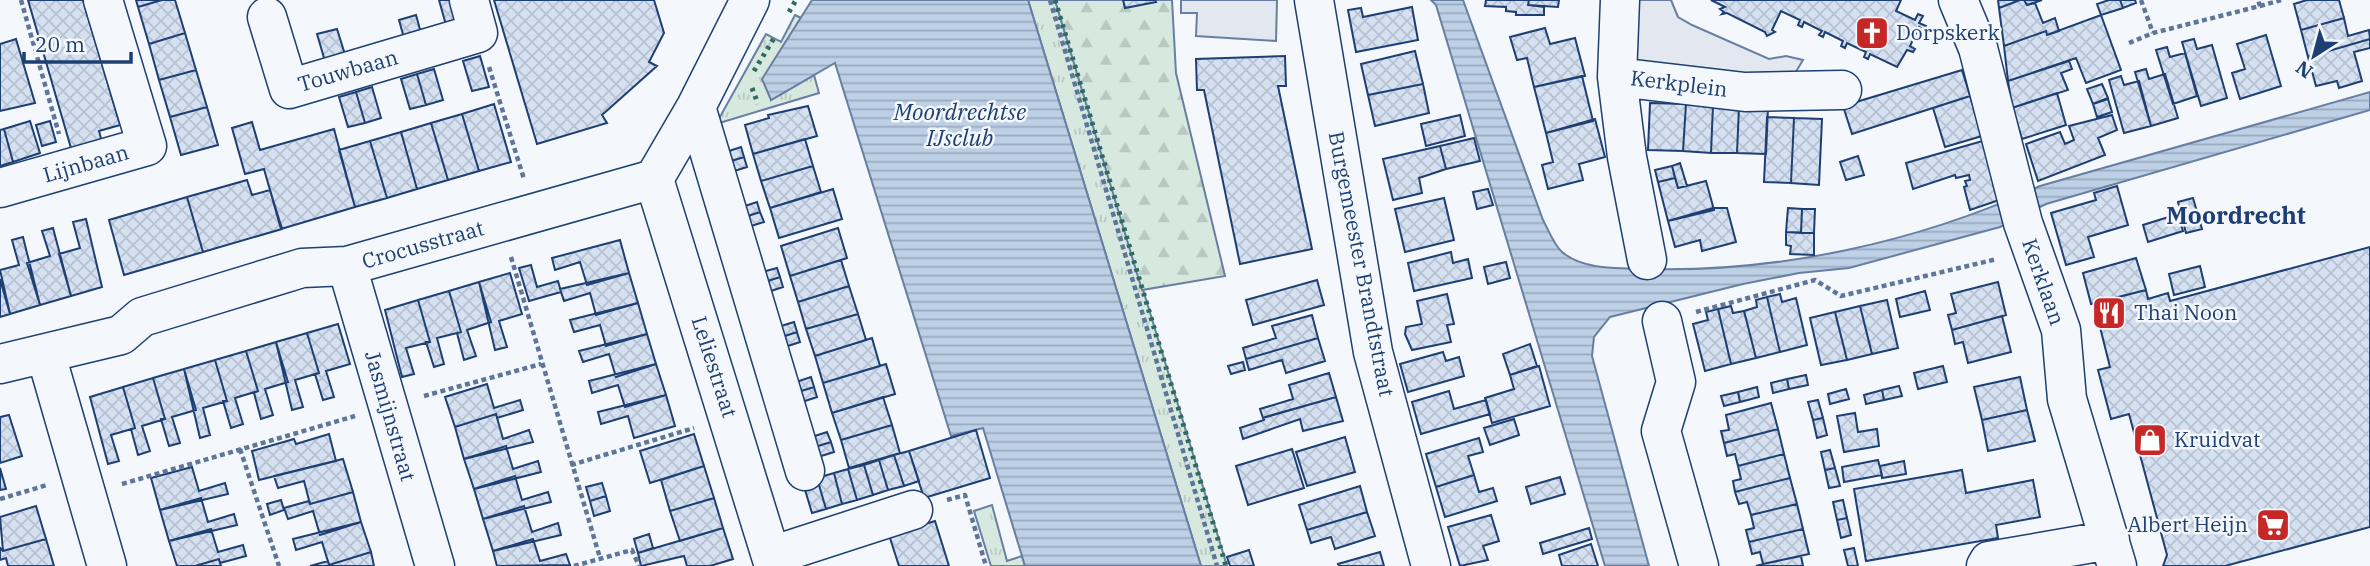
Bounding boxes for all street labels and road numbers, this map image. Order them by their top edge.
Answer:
street label: Touwbaan [294,42,401,98]
street label: Kerkplein [1629,63,1729,103]
street label: Burgemeester Brandtstraat [1323,129,1401,399]
street label: Lijnbaan [40,137,132,189]
street label: Crocusstraat [359,213,487,275]
street label: Kerklaan [2016,235,2072,329]
street label: Leliestraat [685,313,744,421]
street label: Jasmijnstraat [359,347,423,484]

